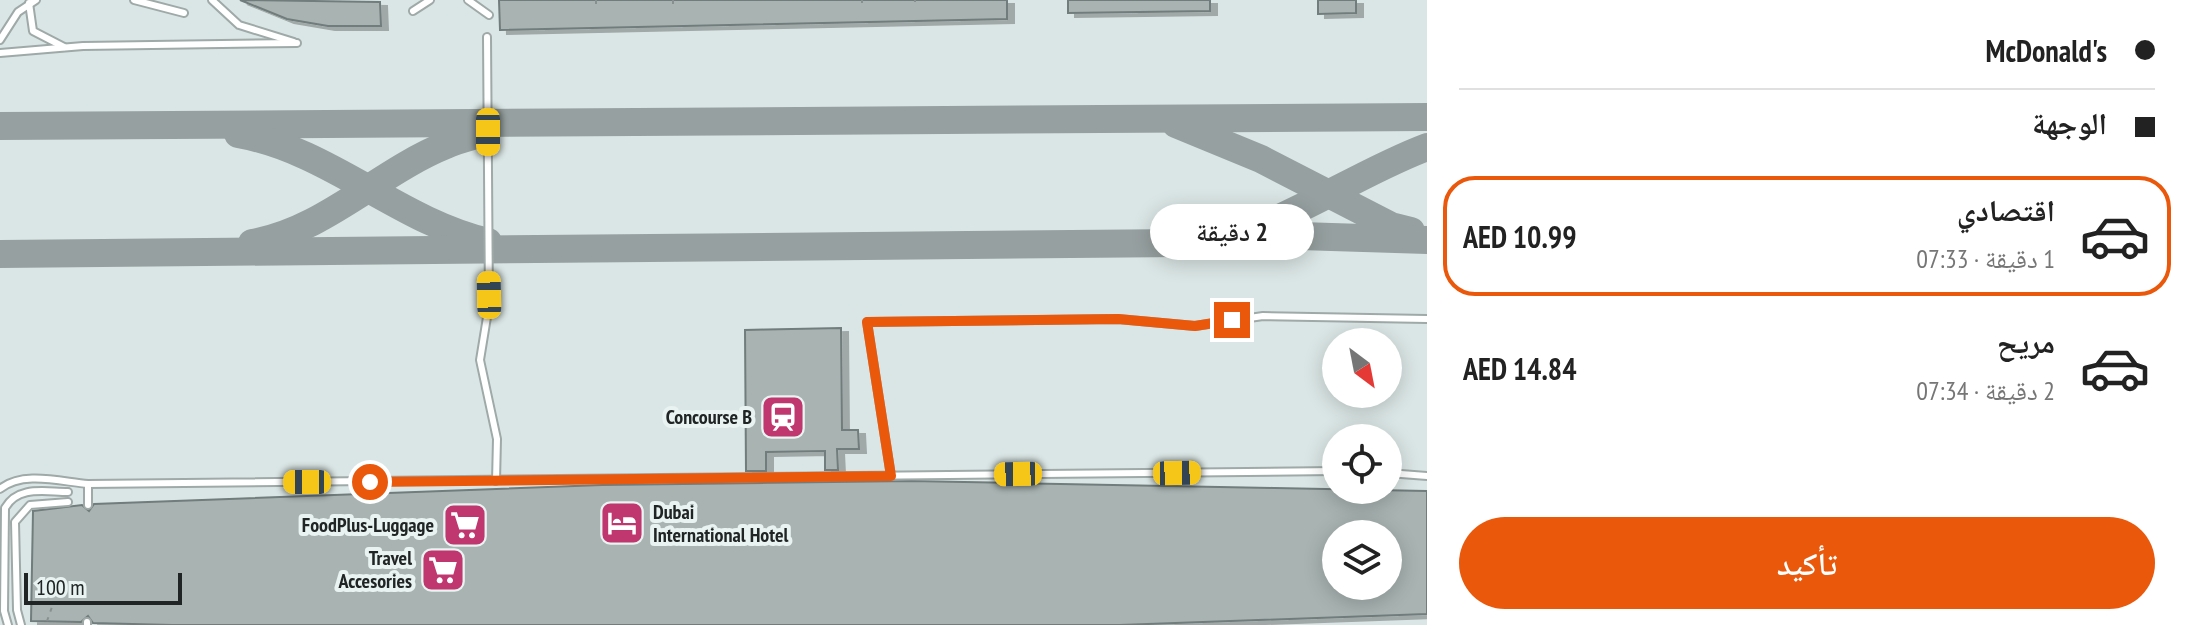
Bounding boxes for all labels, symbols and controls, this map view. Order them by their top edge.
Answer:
text: McDonald's [1986,31,2107,70]
text: الوجهة [2032,103,2107,142]
car [476,108,500,156]
text: اقتصادي [1957,190,2055,229]
icon: car [2079,200,2151,272]
callout: 2 دقيقة [1150,204,1314,260]
text: 2 دقيقة [1196,215,1268,248]
text: AED 10.99 [1463,217,1577,256]
text: 1 دقيقة · 07:33 [1916,242,2055,275]
car [477,271,501,319]
route end [1214,302,1250,338]
text: مريح [1997,322,2055,361]
north arrow [1322,328,1402,408]
map controls [1322,328,1402,600]
icon: car [2079,332,2151,404]
text: AED 14.84 [1463,349,1577,388]
text: 2 دقيقة · 07:34 [1916,374,2055,407]
station icon: Concourse B [759,393,807,441]
place label: Concourse B [666,404,752,430]
button: locate [1322,424,1402,504]
car [1153,461,1201,485]
car [994,462,1042,486]
route start [352,464,388,500]
car [283,470,331,494]
hotel icon: Dubai International Hotel [598,499,646,547]
place label: Dubai International Hotel [653,499,789,548]
supermarket icon: FoodPlus-Luggage [441,501,489,549]
place label: FoodPlus-Luggage [302,512,434,538]
button: تأكيد [1459,517,2155,609]
button: layers [1322,520,1402,600]
place label: Travel Accesories [337,545,412,594]
supermarket icon: Travel Accesories [419,546,467,594]
scale bar [24,569,182,605]
text: 100 m [36,573,85,601]

